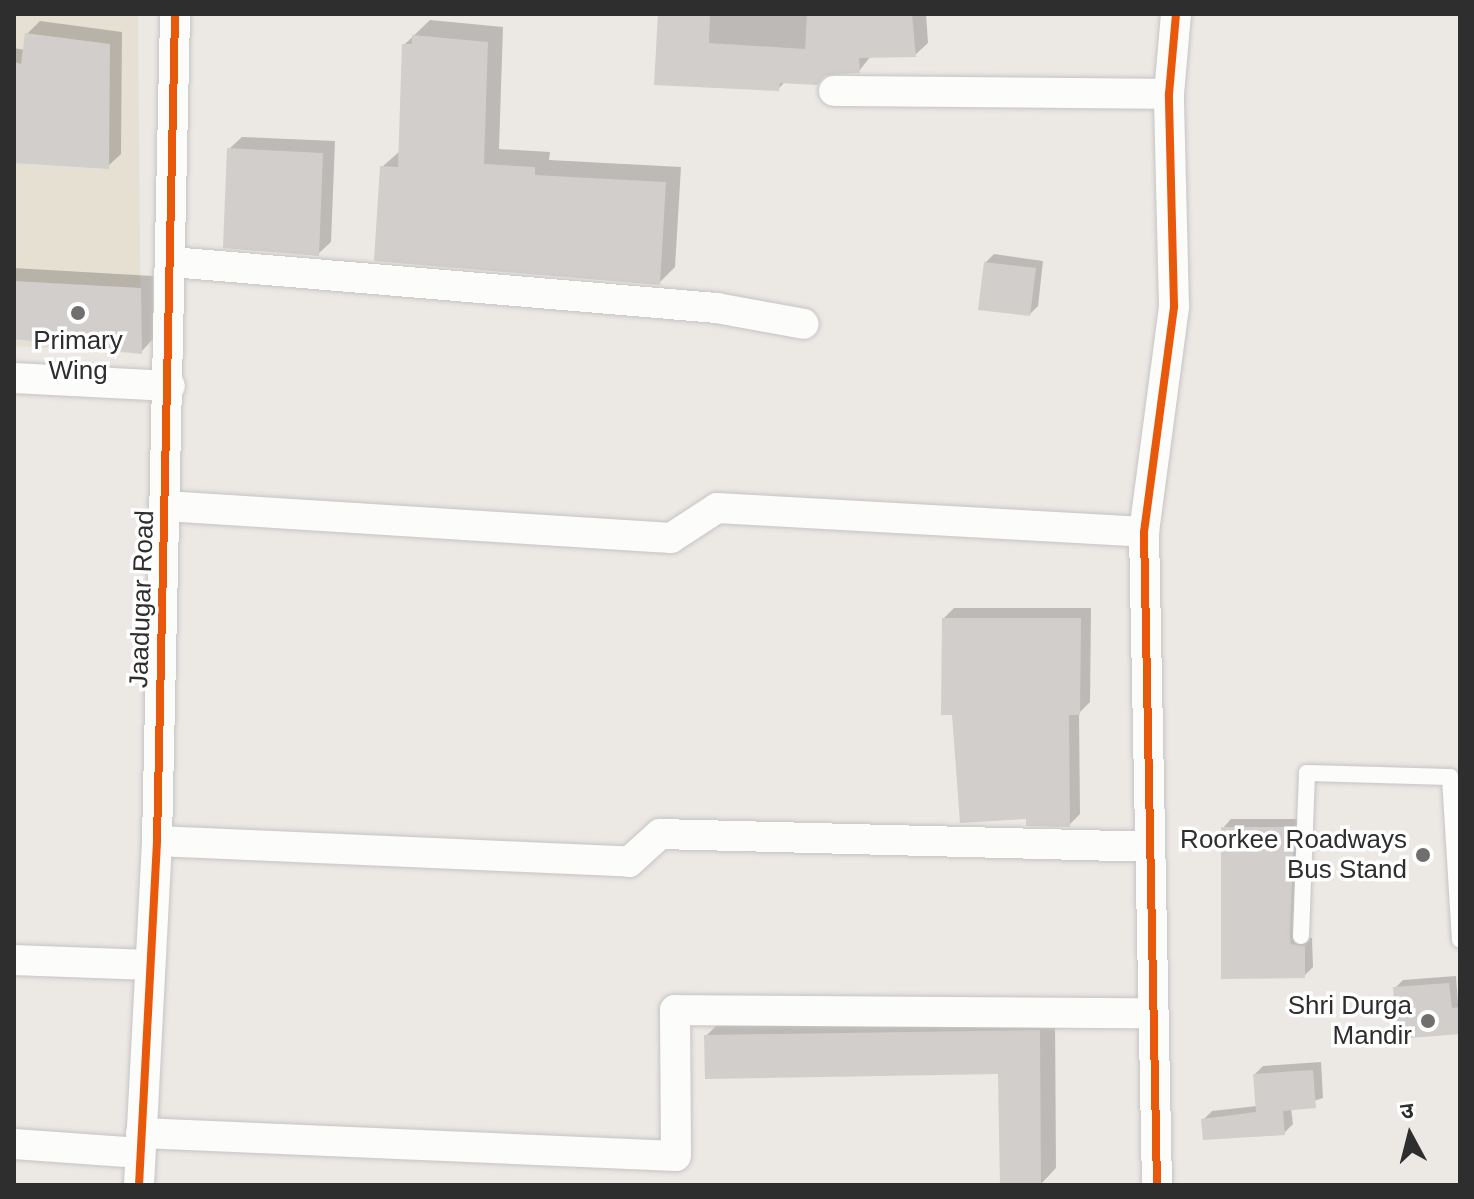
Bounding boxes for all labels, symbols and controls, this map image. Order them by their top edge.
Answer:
marker: Primary Wing [69,304,87,322]
place label: Primary Wing [33,325,123,386]
street label: Jaadugar Road [123,510,161,688]
place label: Roorkee Roadways Bus Stand [1180,824,1407,886]
marker: Roorkee Roadways Bus Stand [1414,846,1432,864]
place label: Shri Durga Mandir [1288,990,1412,1052]
marker: Shri Durga Mandir [1419,1012,1437,1030]
north arrow [1370,1095,1450,1175]
text: उ [1399,1097,1415,1124]

